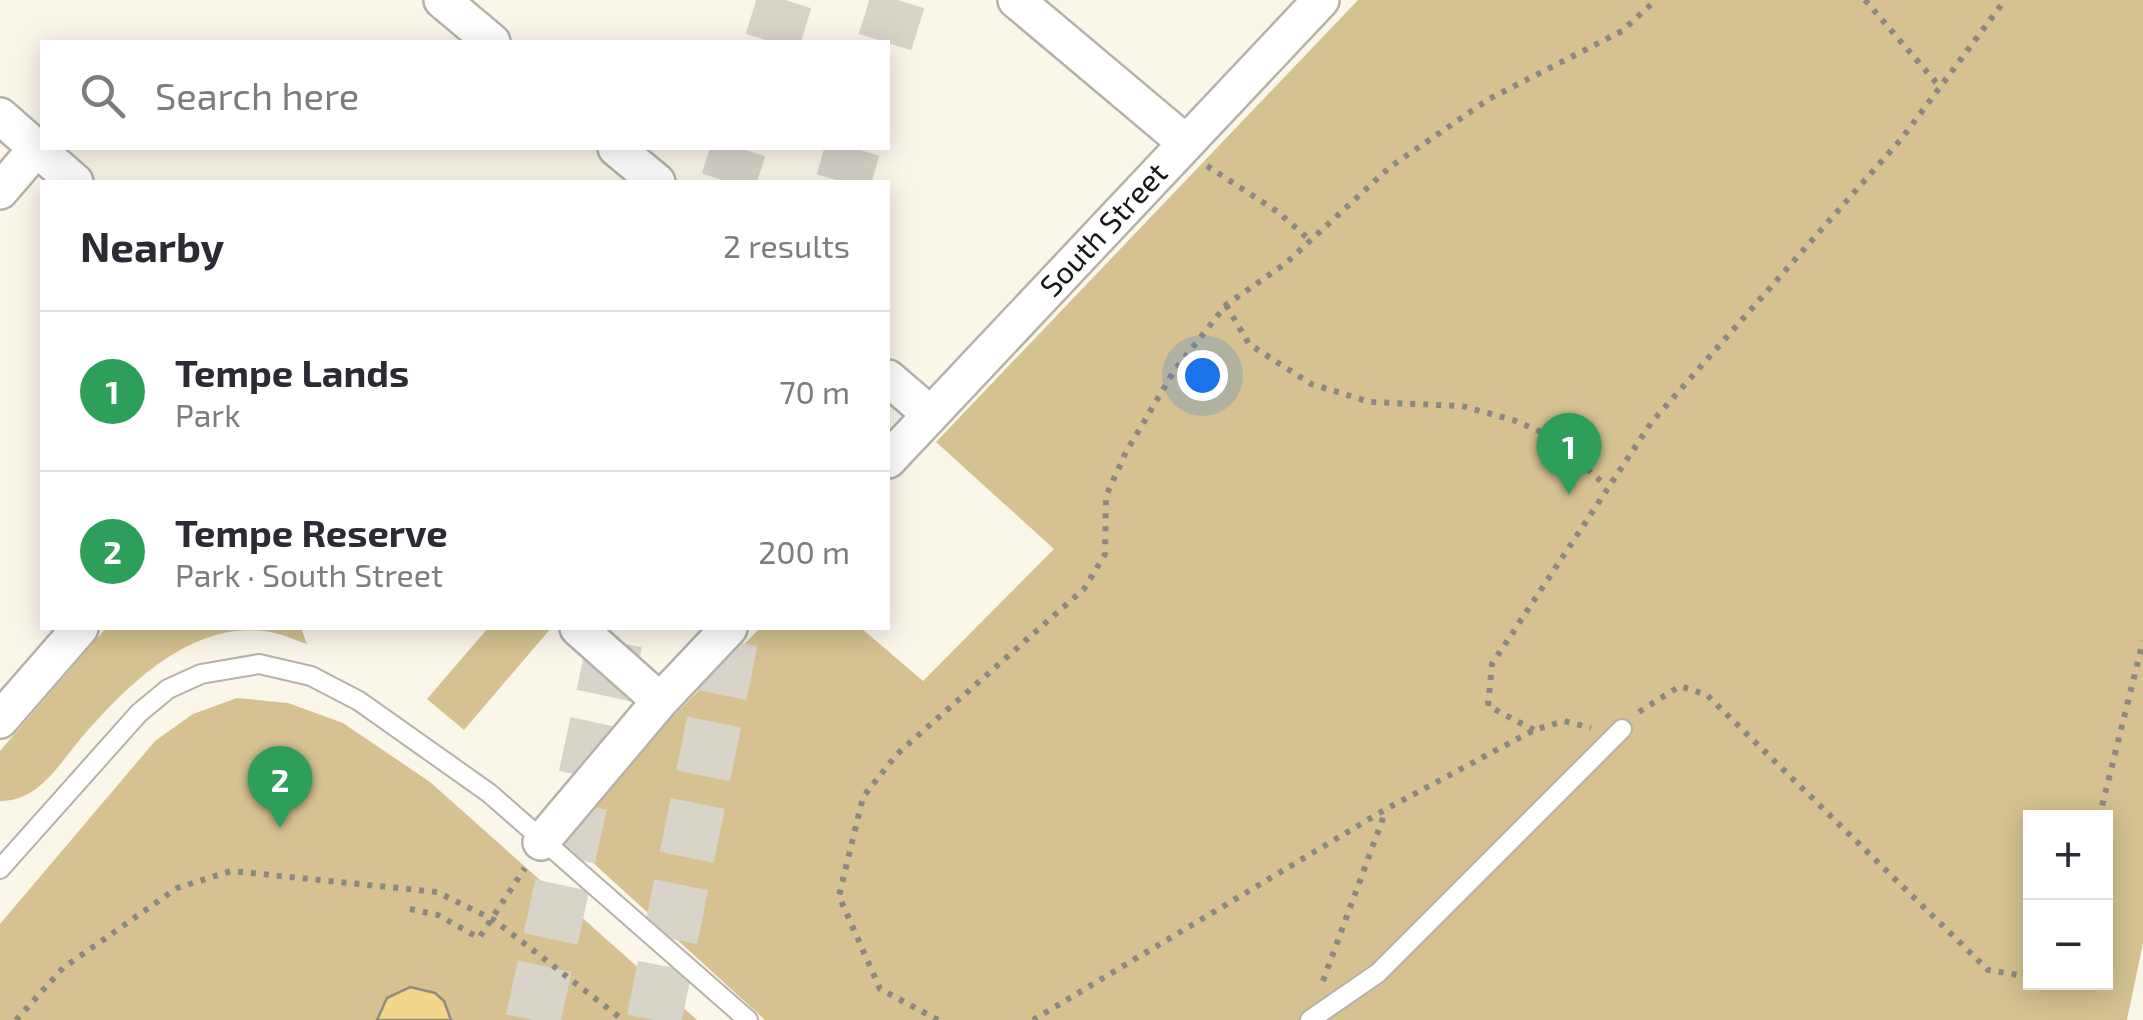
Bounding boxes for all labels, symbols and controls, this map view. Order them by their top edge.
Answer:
search box [40,40,890,150]
icon: search [75,68,130,123]
text: Search here [155,72,359,118]
street label: South Street [1031,154,1174,303]
text: Nearby [80,220,224,270]
text: 2 results [723,226,850,264]
text: Tempe Lands [175,349,409,395]
your location [1177,350,1228,401]
text: 1 [106,372,119,410]
text: 70 m [779,372,850,410]
text: Park [175,395,240,433]
pin: 1 [1536,412,1602,495]
text: Tempe Reserve [175,509,448,555]
text: 2 [103,532,122,570]
text: 200 m [758,532,850,570]
text: Park · South Street [175,555,443,593]
pin: 2 [248,746,312,828]
map controls [2023,810,2113,990]
button: + [2023,810,2113,900]
button: − [2023,900,2113,990]

